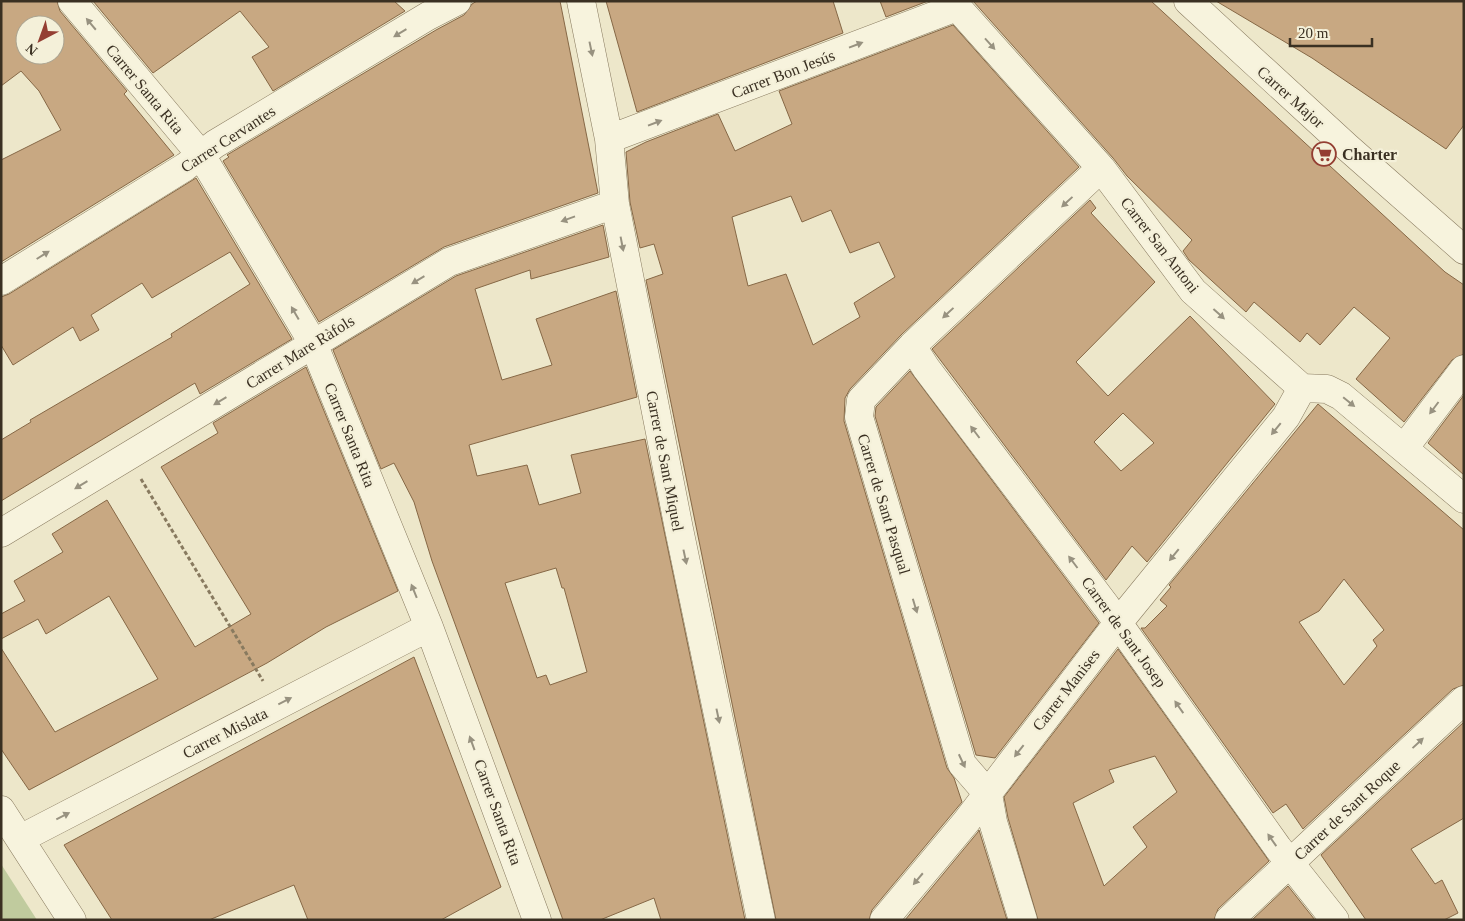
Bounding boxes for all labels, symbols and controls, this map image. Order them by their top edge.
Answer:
north arrow [15,15,65,65]
scale bar [1290,15,1372,47]
one-way arrow [86,18,97,30]
text: 20 m [1298,25,1329,41]
one-way arrow [393,29,406,38]
one-way arrow [984,37,995,50]
text: N [23,40,41,58]
street label: Carrer Santa Rita [103,41,187,137]
one-way arrow [587,41,595,57]
one-way arrow [849,41,863,49]
street label: Carrer Bon Jesús [729,46,837,102]
street label: Carrer Major [1253,63,1328,133]
street label: Carrer Cervantes [178,102,278,176]
one-way arrow [648,119,663,127]
supermarket icon: Charter [1311,141,1337,167]
place label: Charter [1342,146,1397,163]
street label: Carrer San Antoni [1117,194,1203,297]
one-way arrow [1061,196,1073,208]
one-way arrow [561,216,576,223]
one-way arrow [619,236,627,252]
one-way arrow [36,250,49,259]
one-way arrow [412,276,425,285]
one-way arrow [290,307,299,320]
one-way arrow [942,307,954,319]
one-way arrow [1212,308,1225,319]
street label: Carrer Mare Ràfols [243,312,357,392]
street label: Carrer Santa Rita [321,380,379,490]
street label: Carrer de Sant Miquel [642,389,687,533]
one-way arrow [214,397,227,406]
one-way arrow [1342,397,1355,408]
one-way arrow [1429,401,1440,414]
one-way arrow [1271,422,1282,435]
one-way arrow [970,425,980,439]
street label: Carrer de Sant Pasqual [854,432,914,577]
one-way arrow [74,480,87,489]
one-way arrow [1169,549,1180,562]
one-way arrow [681,550,689,566]
one-way arrow [1068,555,1078,569]
street label: Carrer de Sant Josep [1078,574,1170,691]
one-way arrow [410,584,418,598]
one-way arrow [911,599,919,614]
street label: Carrer Manises [1029,646,1103,734]
one-way arrow [278,697,292,705]
one-way arrow [1174,700,1184,714]
street label: Carrer Mislata [180,704,270,762]
one-way arrow [714,709,722,724]
one-way arrow [468,735,475,750]
one-way arrow [1412,737,1424,749]
one-way arrow [1014,744,1024,758]
one-way arrow [959,754,967,768]
street label: Carrer Santa Rita [471,757,525,867]
street label: Carrer de Sant Roque [1291,757,1404,864]
one-way arrow [56,812,70,820]
one-way arrow [1267,833,1277,847]
one-way arrow [913,872,924,885]

